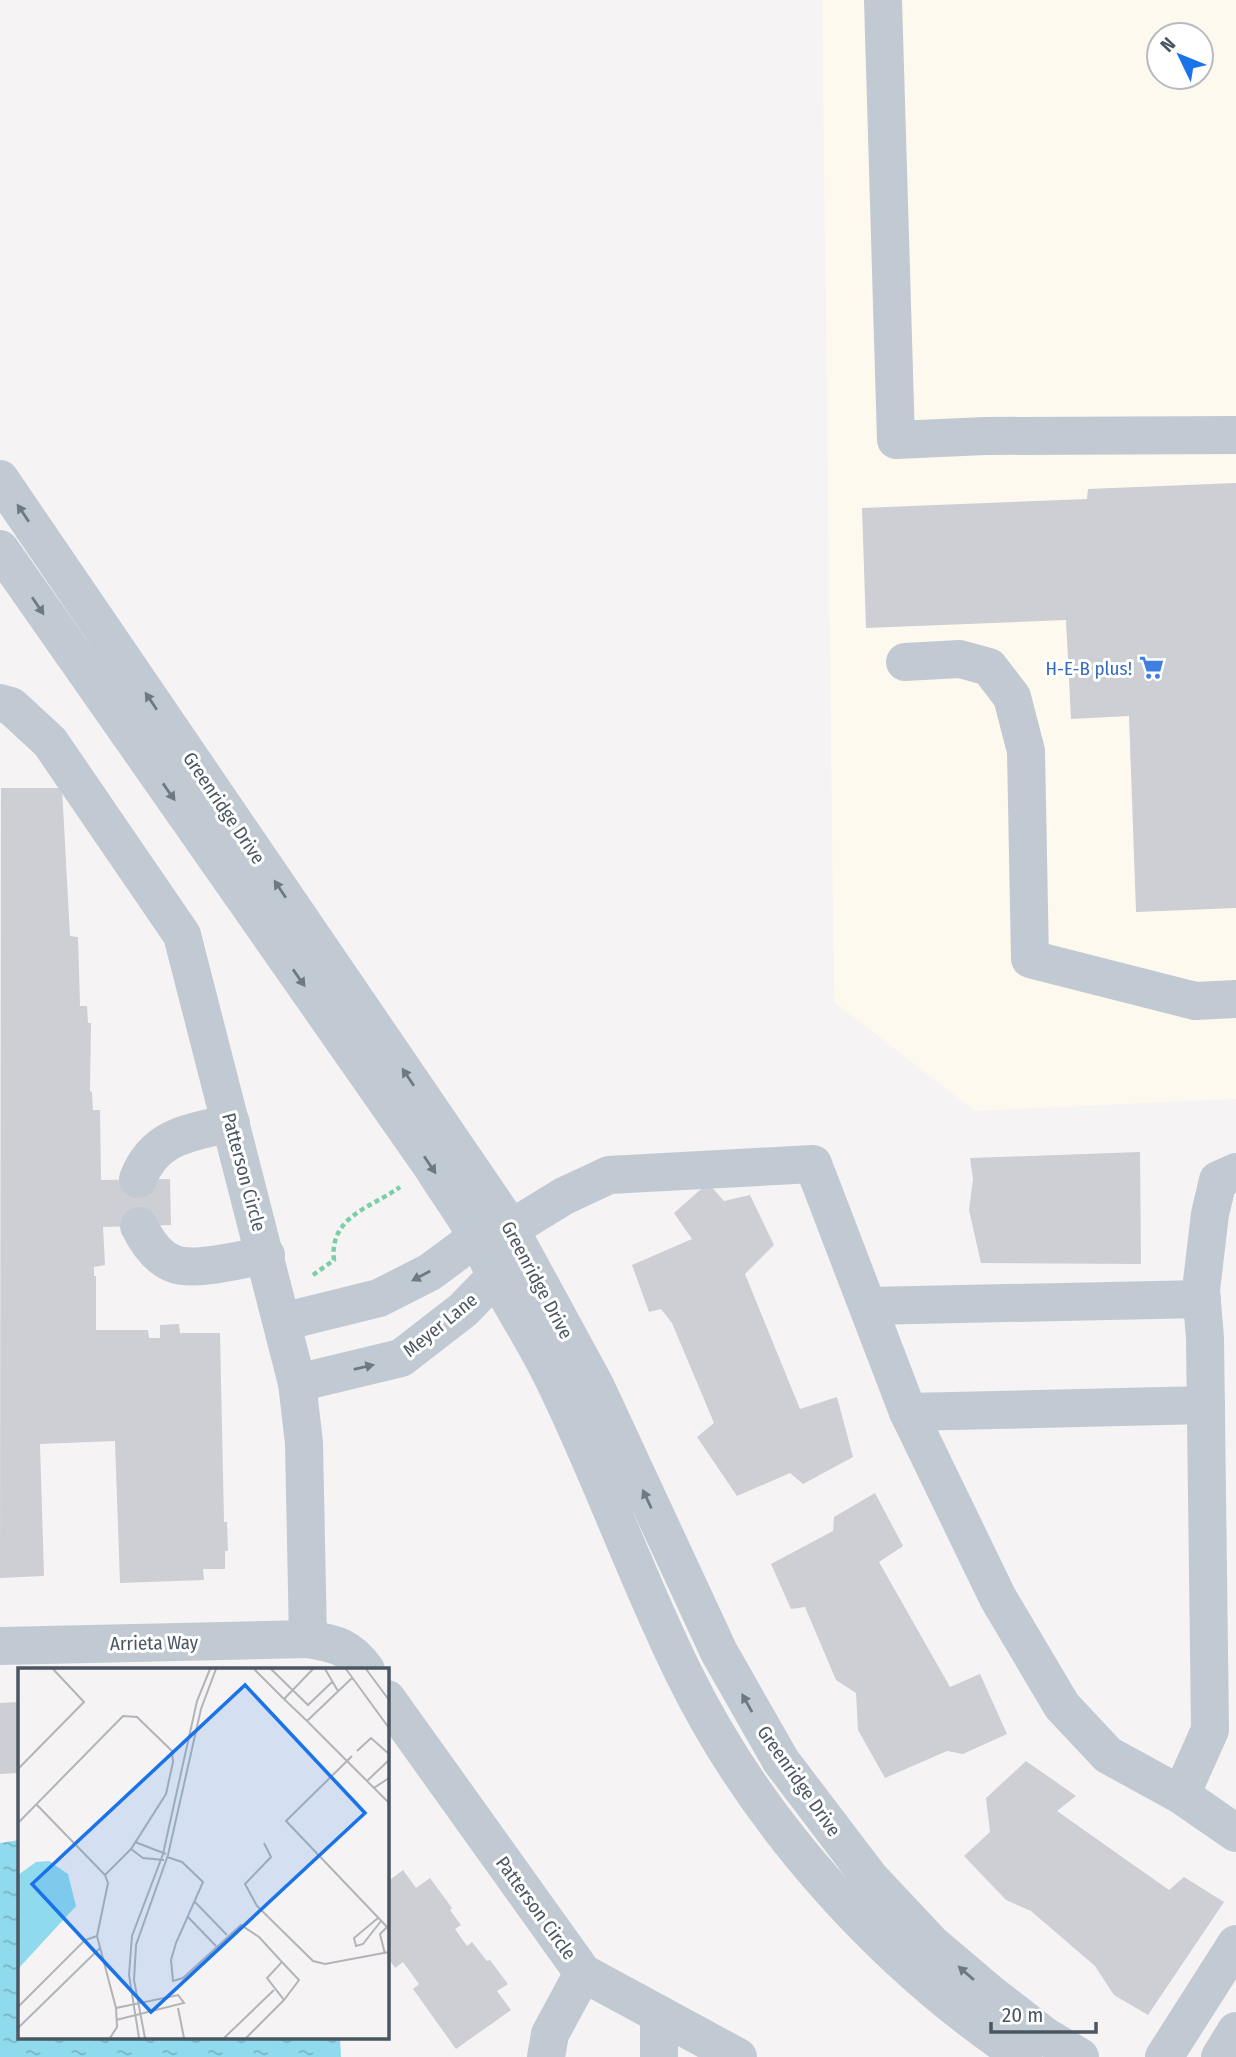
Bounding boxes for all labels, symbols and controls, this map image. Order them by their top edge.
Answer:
north arrow [1145,21,1215,91]
text: N [1156,33,1180,57]
one-way arrow [16,504,30,522]
one-way arrow [31,597,45,615]
supermarket icon: H-E-B plus! [1138,654,1166,682]
place label: H-E-B plus! [1046,657,1132,680]
one-way arrow [144,692,158,710]
street label: Greenridge Drive [178,748,270,868]
one-way arrow [162,783,176,801]
one-way arrow [273,879,286,899]
one-way arrow [292,969,306,987]
one-way arrow [401,1068,415,1086]
street label: Patterson Circle [217,1110,271,1234]
one-way arrow [423,1155,436,1174]
street label: Greenridge Drive [496,1217,578,1343]
one-way arrow [411,1270,431,1282]
street label: Meyer Lane [398,1288,482,1362]
one-way arrow [353,1362,375,1373]
one-way arrow [642,1489,653,1509]
street label: Arrieta Way [110,1631,199,1655]
inset map [18,1668,388,2039]
one-way arrow [741,1694,753,1713]
street label: Greenridge Drive [752,1721,846,1841]
street label: Patterson Circle [491,1852,581,1964]
one-way arrow [958,1966,975,1982]
scale bar [991,1990,1096,2034]
text: 20 m [1002,2002,1043,2028]

